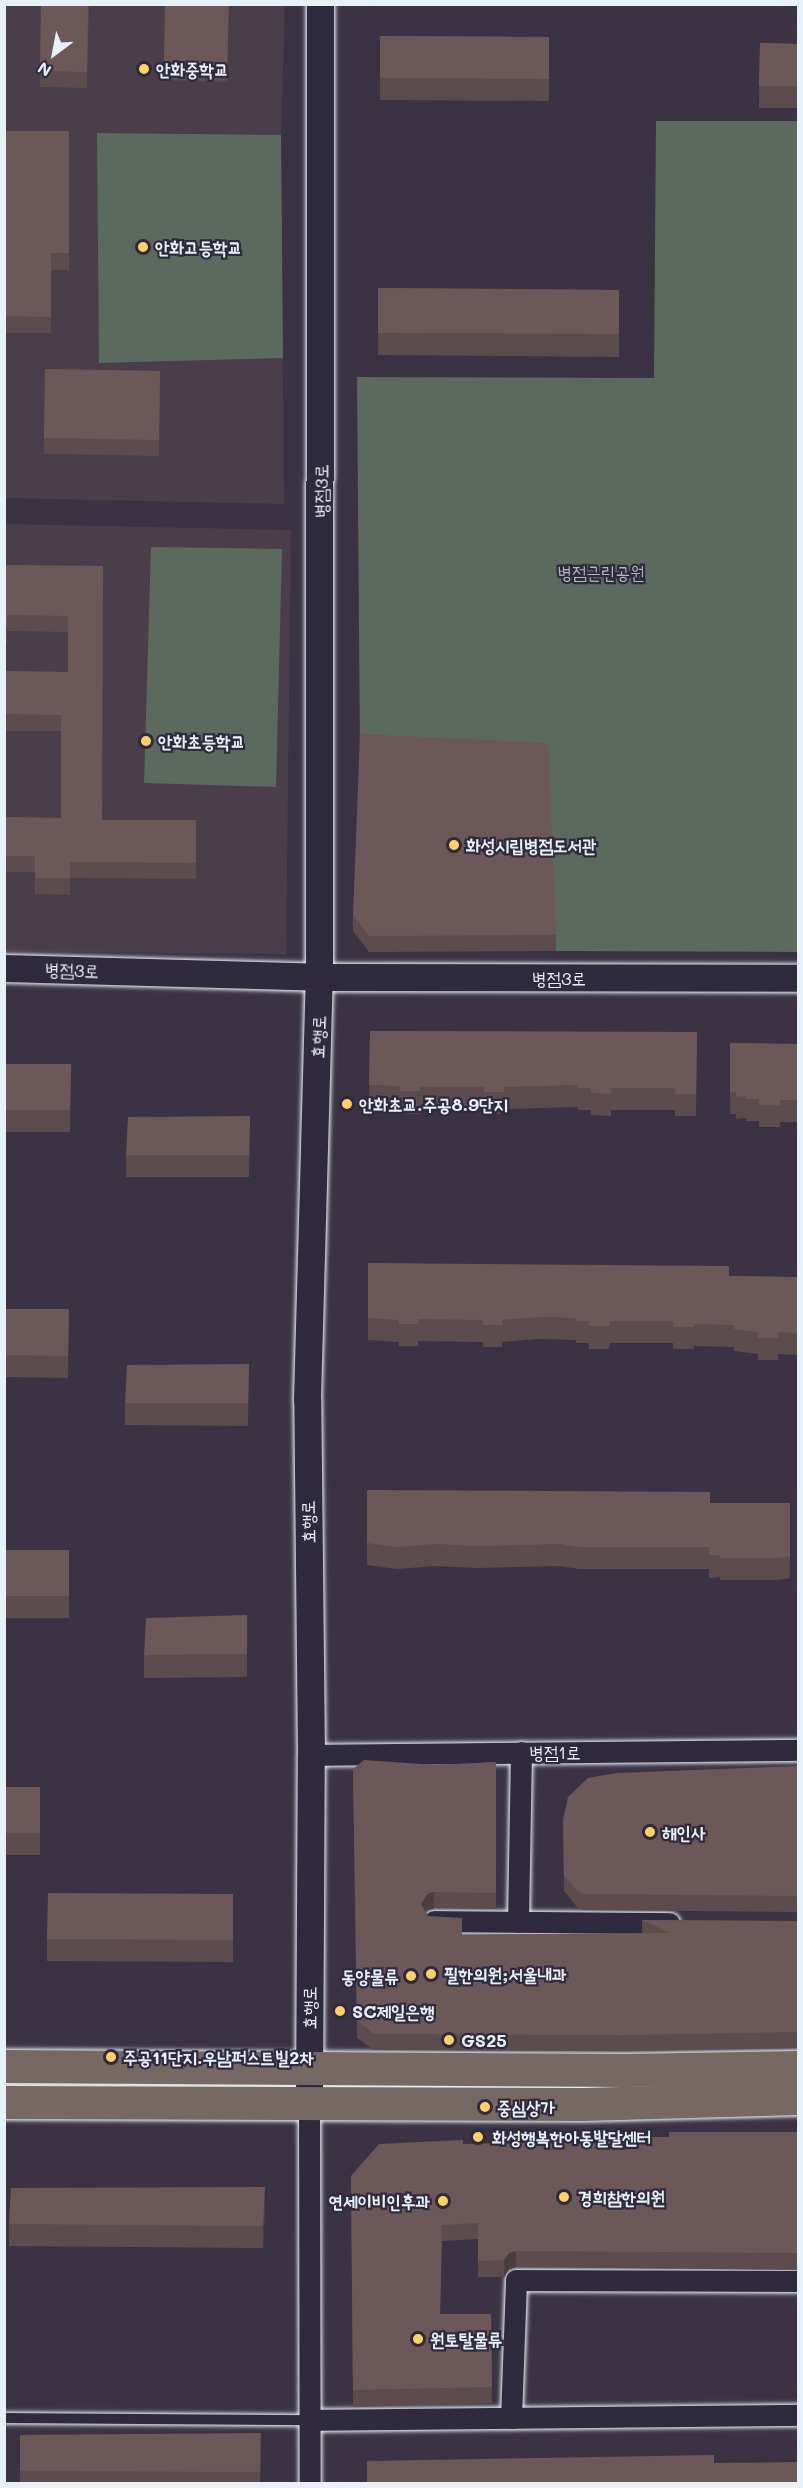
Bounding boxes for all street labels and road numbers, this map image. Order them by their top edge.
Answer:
street label: 병점3로 [310,464,332,518]
street label: 병점3로 [45,958,99,982]
street label: 병점3로 [532,967,586,989]
street label: 효행로 [306,1015,330,1059]
street label: 효행로 [297,1500,319,1544]
street label: 병점1로 [529,1741,581,1763]
street label: 효행로 [298,1986,320,2030]

